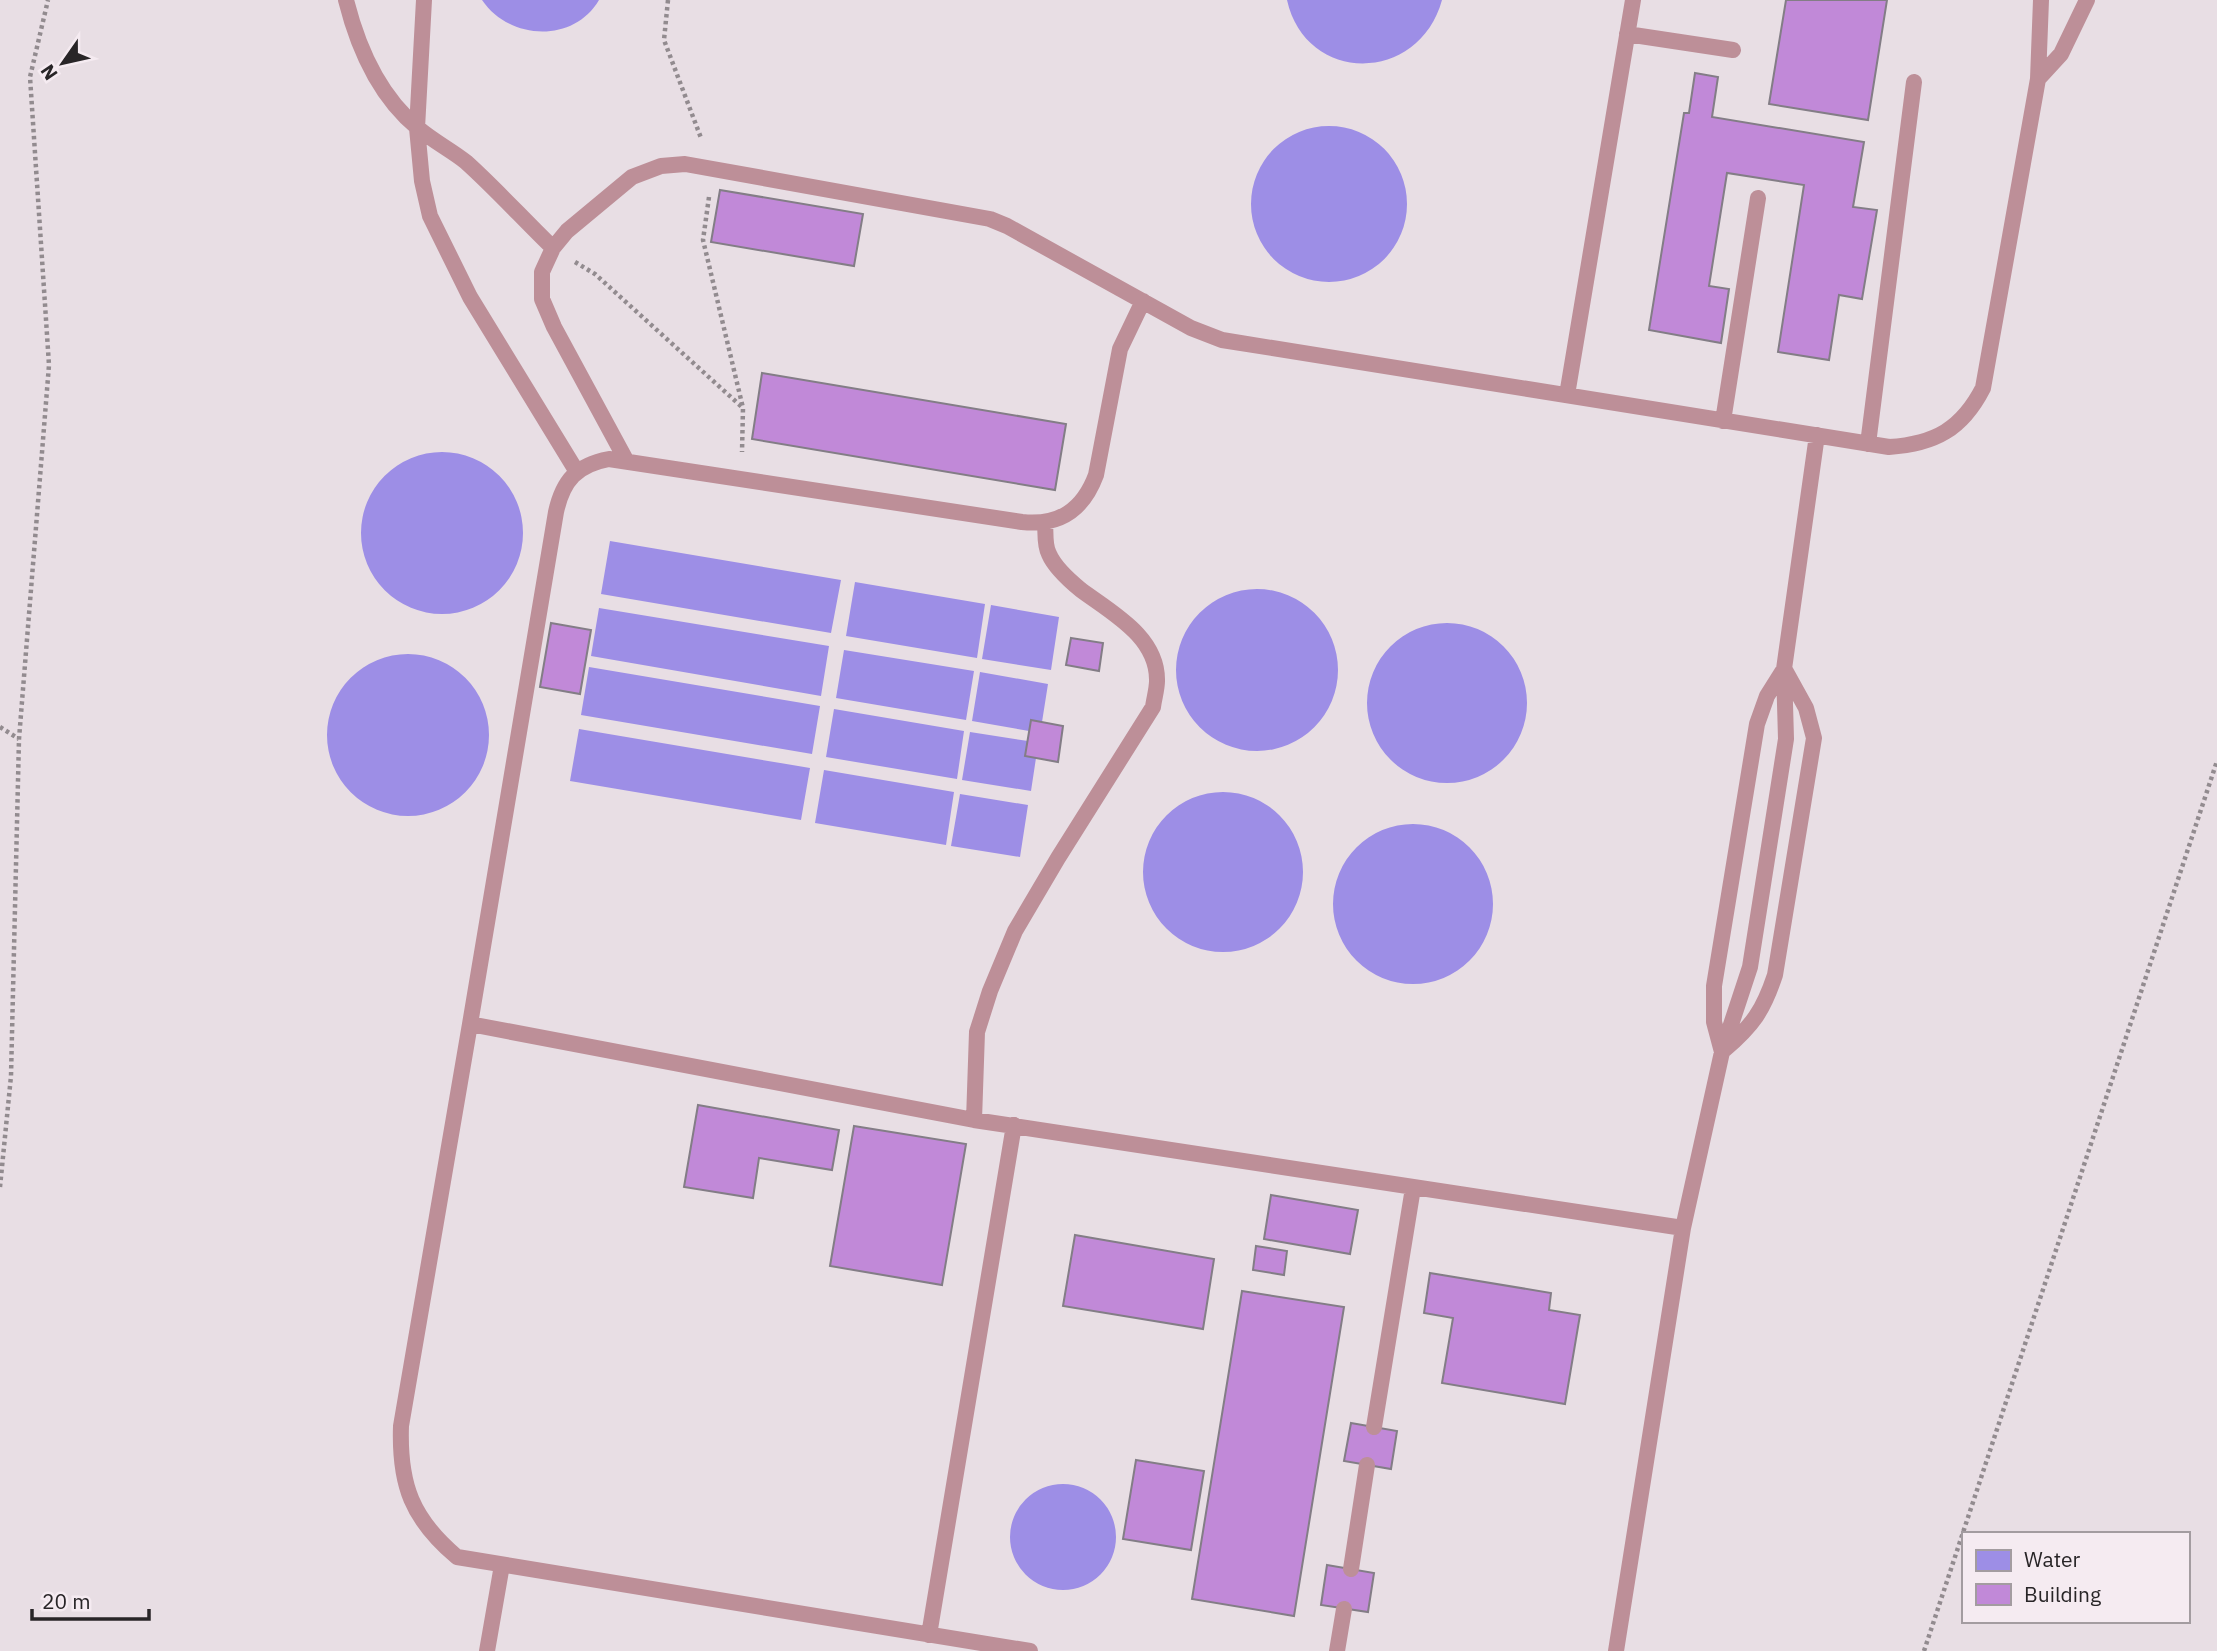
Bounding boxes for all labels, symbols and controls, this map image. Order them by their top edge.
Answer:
north arrow [28,28,98,98]
text: N [35,60,63,85]
legend [1962,1532,2189,1623]
text: Water [2024,1545,2081,1573]
scale bar [32,1578,149,1622]
text: Building [2024,1580,2101,1608]
text: 20 m [42,1587,91,1615]

